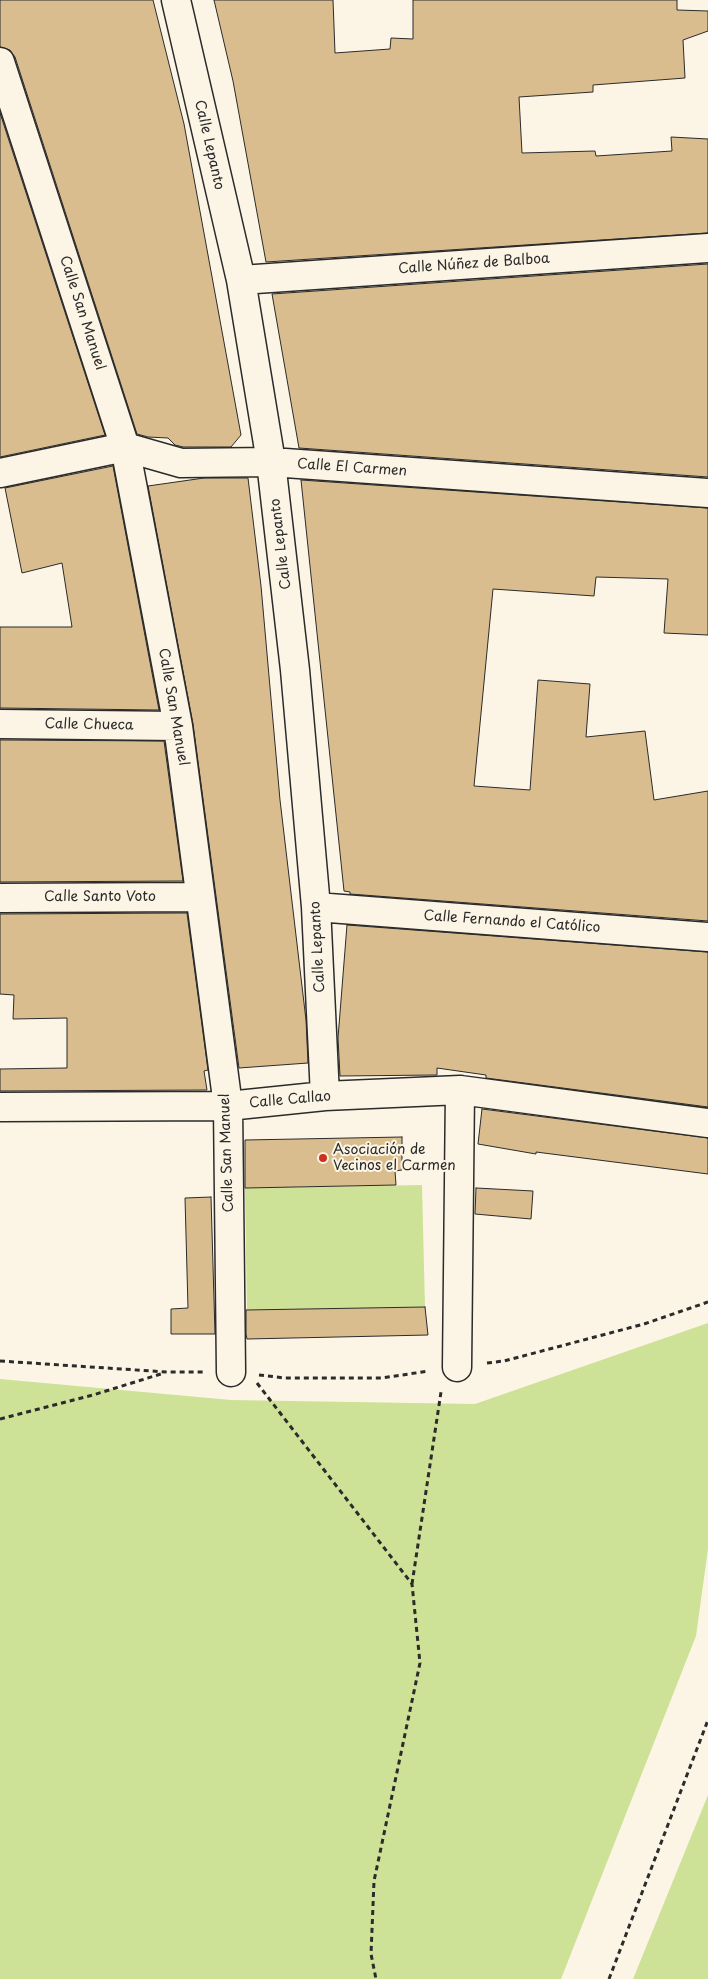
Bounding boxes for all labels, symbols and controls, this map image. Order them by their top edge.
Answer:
street label: Calle Lepanto [191,98,227,192]
street label: Calle Núñez de Balboa [398,250,550,278]
street label: Calle San Manuel [56,254,108,372]
street label: Calle El Carmen [296,456,408,480]
street label: Calle Lepanto [267,498,295,590]
street label: Calle San Manuel [154,647,192,767]
street label: Calle Chueca [44,716,134,734]
street label: Calle Santo Voto [44,889,156,905]
street label: Calle Lepanto [307,901,329,993]
street label: Calle Fernando el Católico [423,907,601,937]
street label: Calle Callao [248,1088,332,1112]
street label: Calle San Manuel [217,1093,237,1213]
place label: Asociación de Vecinos el Carmen [333,1142,456,1174]
marker: Asociación de Vecinos el Carmen [317,1152,329,1164]

